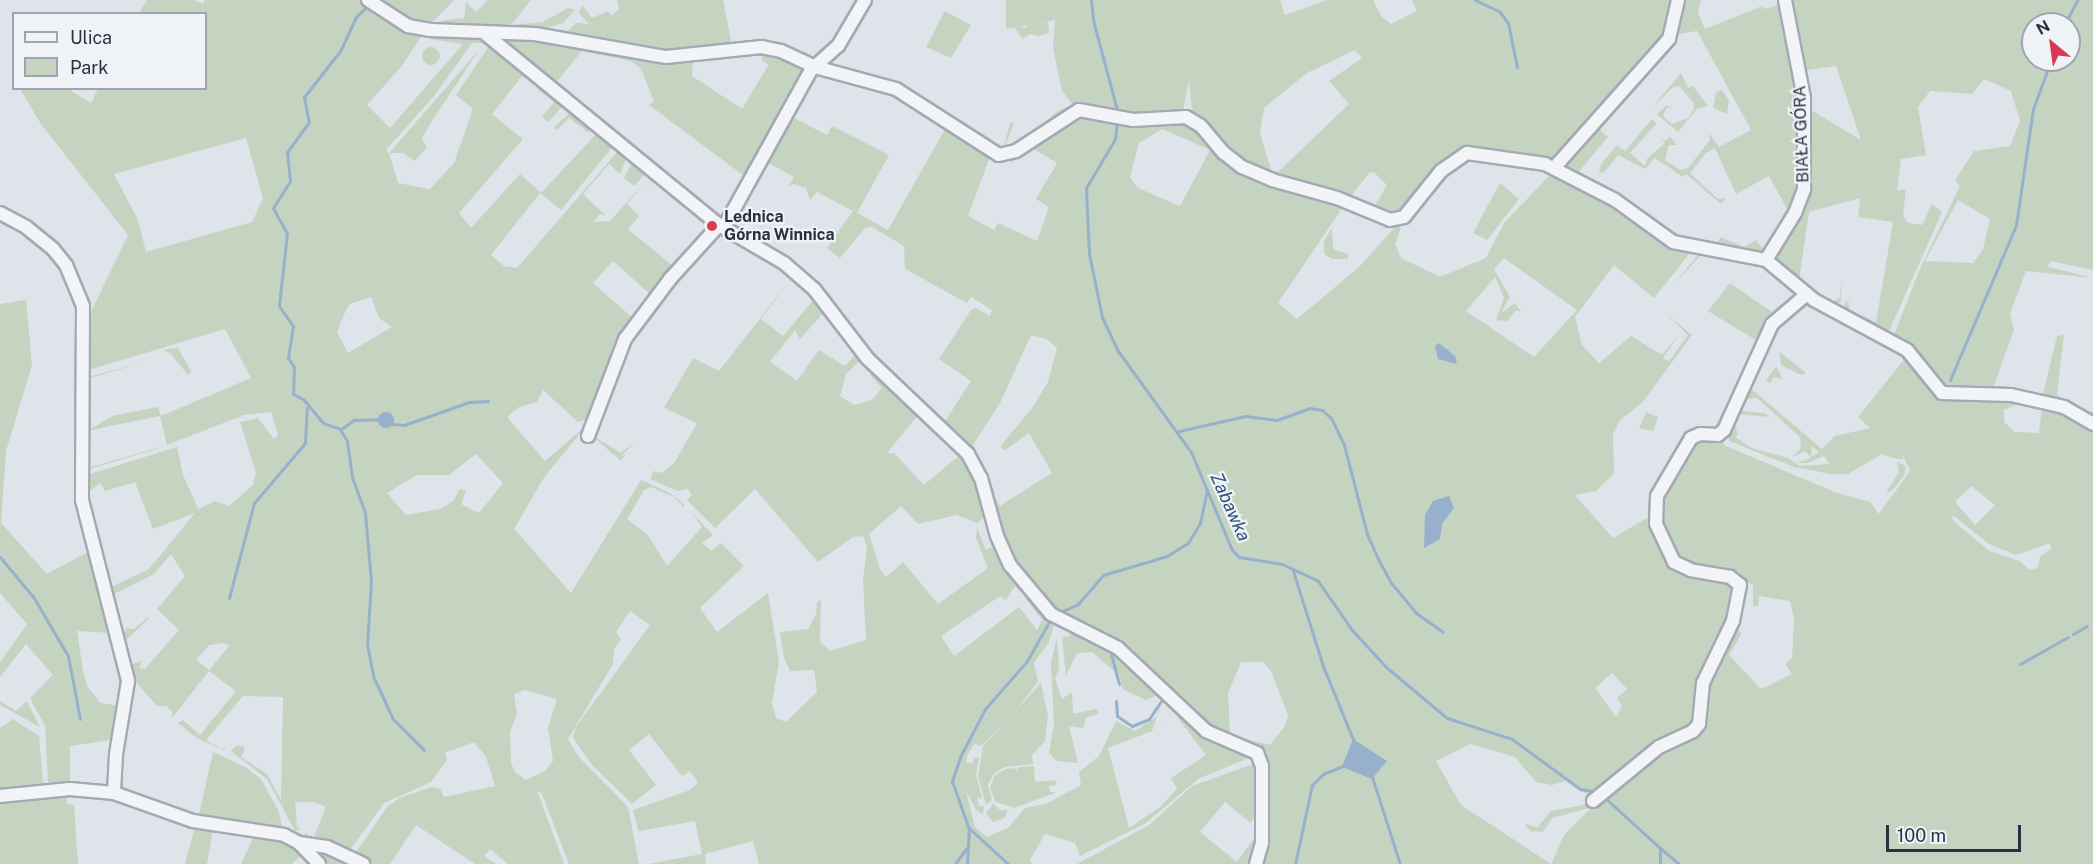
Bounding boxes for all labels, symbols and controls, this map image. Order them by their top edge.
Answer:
legend [12,12,207,90]
north arrow [2021,12,2081,72]
text: N [2033,16,2053,39]
text: Ulica [70,27,112,48]
text: Park [70,57,108,78]
street label: BIAŁA GÓRA [1791,85,1813,183]
place label: Lednica Górna Winnica [724,207,835,245]
marker: Lednica Górna Winnica [705,219,719,233]
water label: Zabawka [1205,469,1255,545]
scale bar [1889,813,2024,851]
text: 100 m [1897,825,1946,846]

